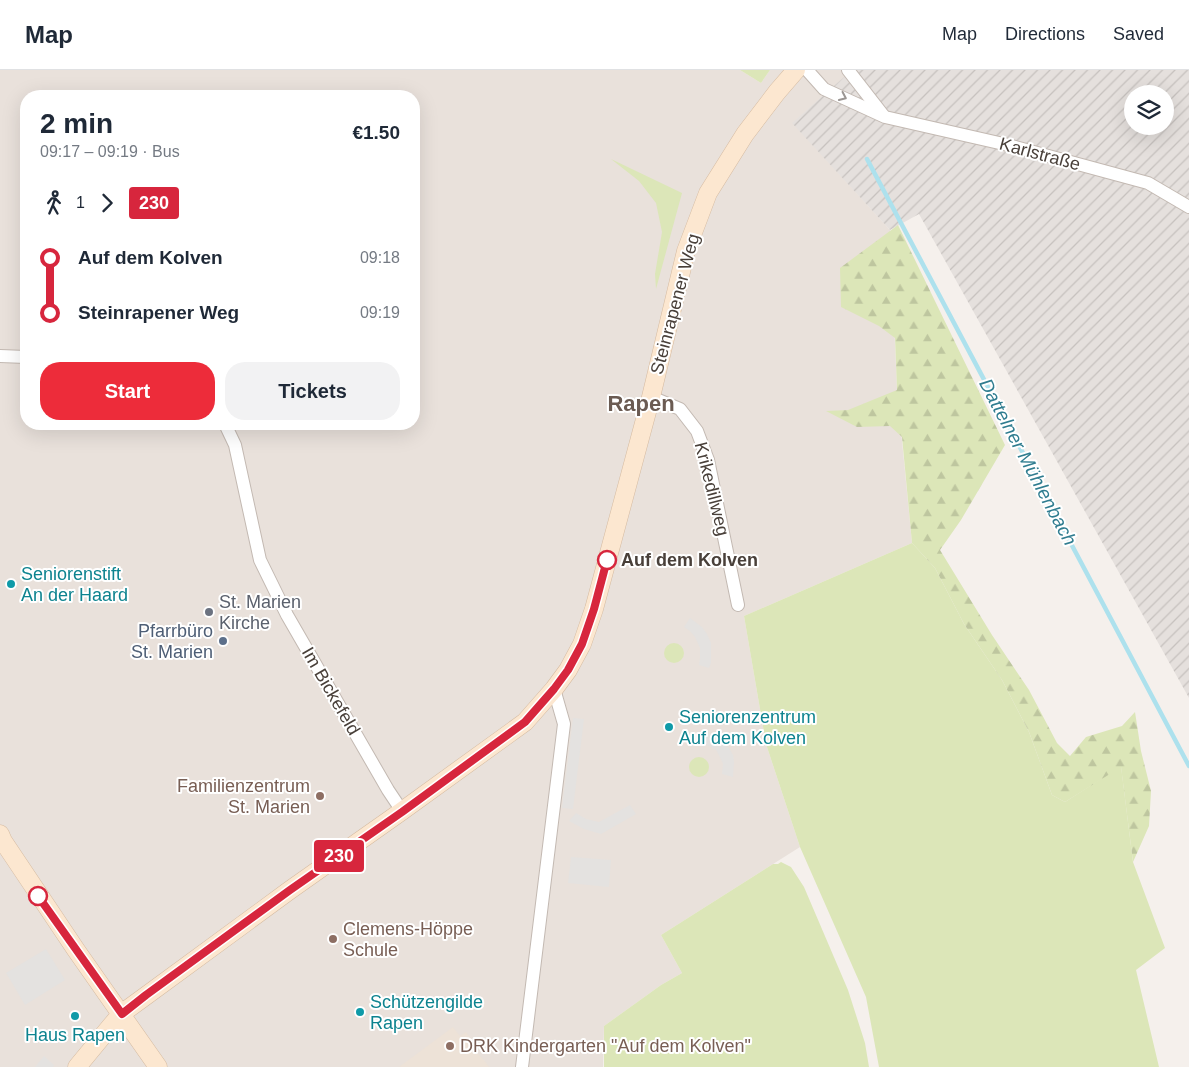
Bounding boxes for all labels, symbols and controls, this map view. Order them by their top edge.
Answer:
text: Map [25,21,73,48]
text: Map [942,24,977,44]
text: Directions [1005,24,1085,44]
text: Saved [1113,24,1164,44]
map controls [1124,85,1174,135]
button: layers [1124,85,1174,135]
one-way arrow [838,91,847,102]
text: 2 min [40,108,113,139]
text: €1.50 [352,122,400,143]
street label: Karlstraße [997,134,1083,174]
text: 09:17 – 09:19 · Bus [40,143,180,160]
icon: walk [40,189,68,217]
icon: forward [93,189,121,217]
text: 230 [139,193,169,213]
text: 1 [76,194,85,211]
street label: Steinrapener Weg [647,231,703,377]
text: Auf dem Kolven [78,247,223,268]
text: 09:18 [360,249,400,266]
text: Steinrapener Weg [78,302,239,323]
text: 09:19 [360,304,400,321]
button: Start [40,362,215,420]
button: Tickets [225,362,400,420]
water label: Dattelner Mühlenbach [975,375,1081,549]
district label: Rapen [607,391,675,416]
street label: Krikedillweg [691,440,733,538]
marker: Auf dem Kolven [597,550,617,570]
place label: Auf dem Kolven [621,550,758,570]
place label: Seniorenstift An der Haard [21,564,128,605]
marker: Seniorenstift An der Haard [5,578,17,590]
place label: St. Marien Kirche [219,592,301,633]
marker: St. Marien Kirche [203,606,215,618]
place label: Pfarrbüro St. Marien [131,621,213,662]
marker: Pfarrbüro St. Marien [217,635,229,647]
street label: Im Bickefeld [298,644,364,738]
place label: Seniorenzentrum Auf dem Kolven [679,707,816,748]
marker: Seniorenzentrum Auf dem Kolven [663,721,675,733]
place label: Familienzentrum St. Marien [177,776,310,817]
marker: Familienzentrum St. Marien [314,790,326,802]
line badge: 230 [310,840,368,872]
text: 230 [324,846,354,866]
unlabelled marker [28,886,48,906]
place label: Clemens-Höppe Schule [343,919,473,960]
marker: Clemens-Höppe Schule [327,933,339,945]
place label: Schützengilde Rapen [370,992,483,1033]
marker: Schützengilde Rapen [354,1006,366,1018]
marker: Haus Rapen [69,1010,81,1022]
place label: Haus Rapen [25,1025,125,1045]
place label: DRK Kindergarten "Auf dem Kolven" [460,1036,751,1056]
marker: DRK Kindergarten "Auf dem Kolven" [444,1040,456,1052]

